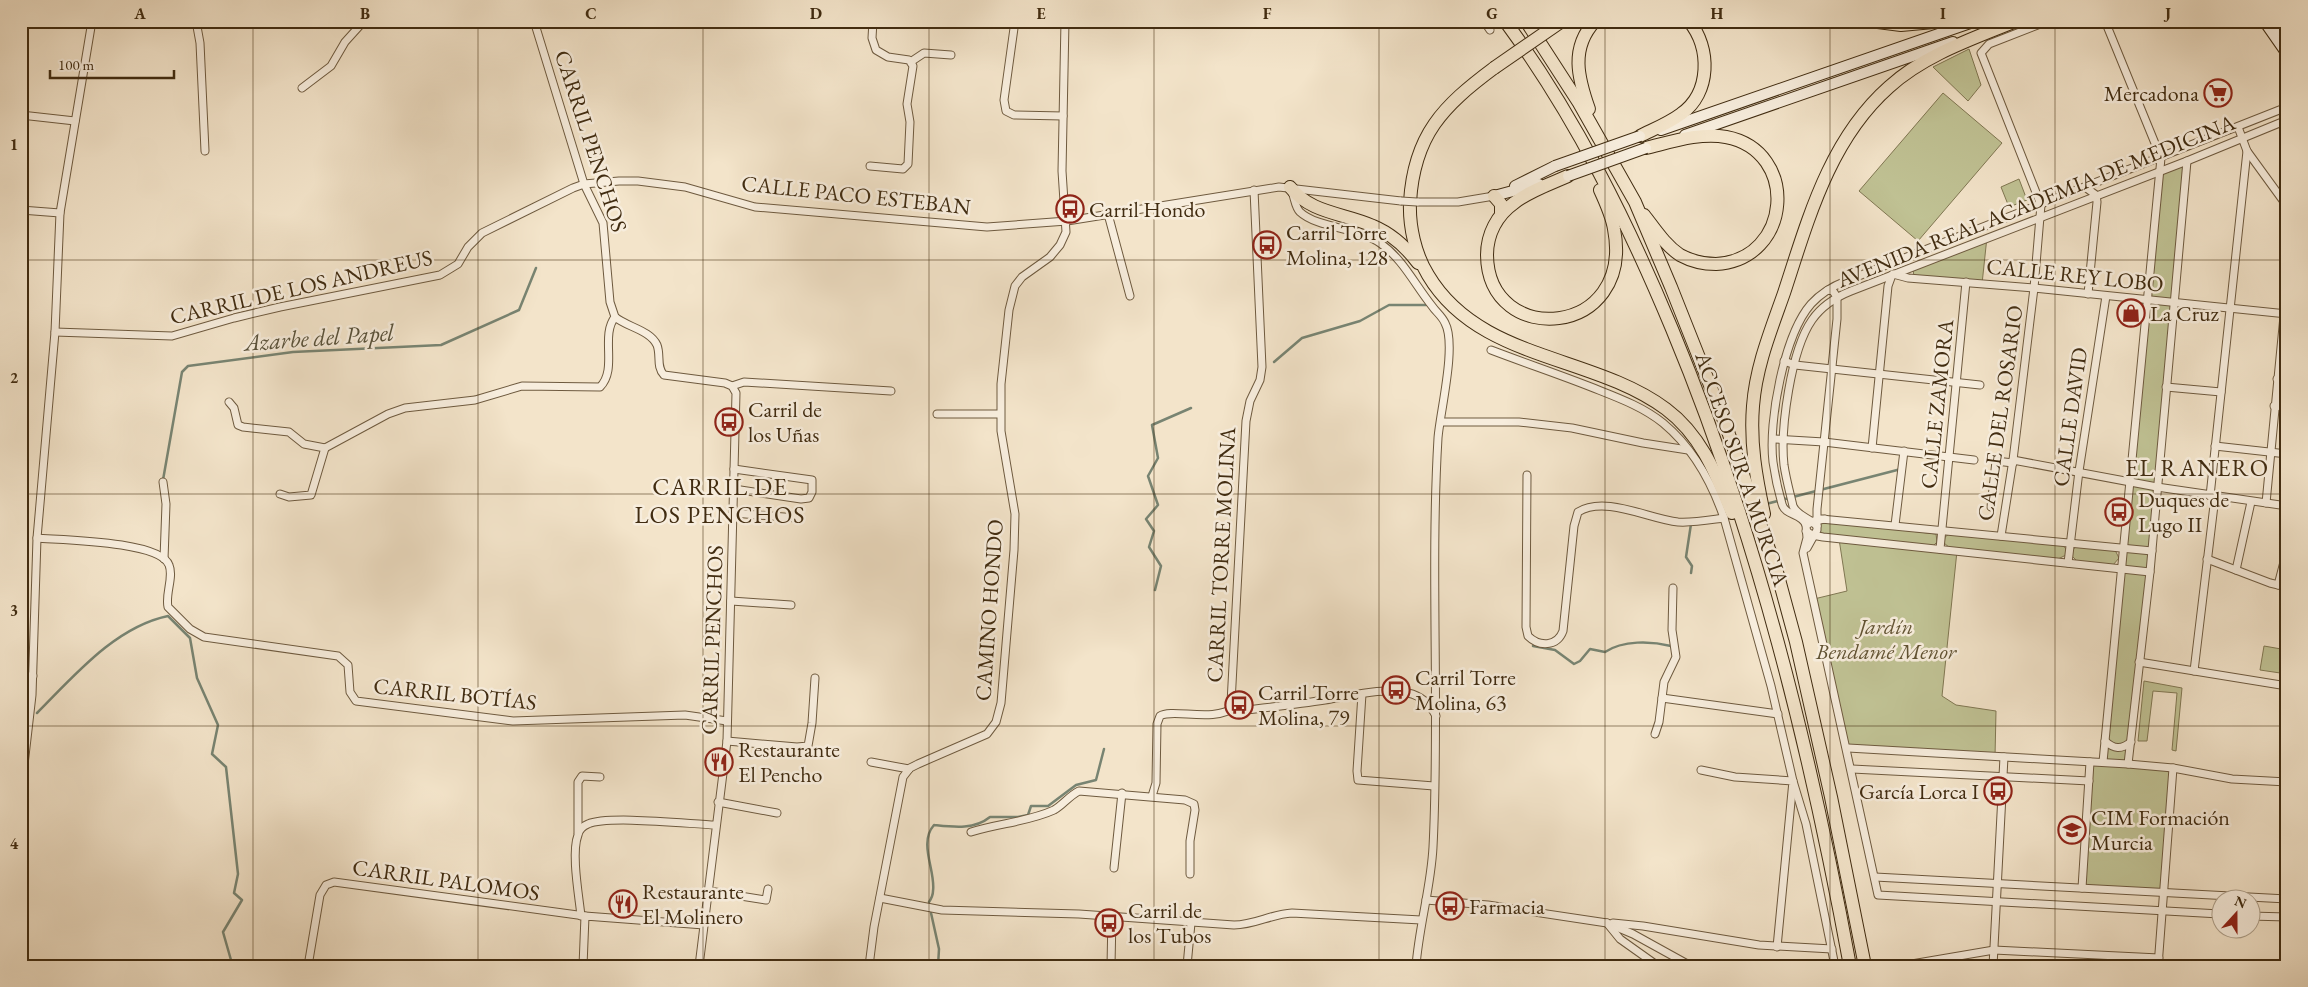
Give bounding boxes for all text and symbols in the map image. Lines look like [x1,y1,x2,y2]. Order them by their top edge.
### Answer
text: A [133,3,146,24]
text: B [360,3,370,24]
text: C [585,3,597,24]
text: D [810,3,822,24]
text: E [1036,3,1046,24]
text: F [1263,3,1272,24]
text: G [1486,3,1498,24]
text: H [1711,3,1724,24]
text: I [1940,3,1946,24]
text: J [2163,3,2171,24]
street label: CARRIL PENCHOS [548,46,634,236]
scale bar [50,48,174,80]
text: 100 m [58,55,95,74]
supermarket icon: Mercadona [2203,78,2233,108]
place label: Mercadona [2104,79,2199,108]
street label: AVENIDA REAL ACADEMIA DE MEDICINA [1832,107,2240,295]
text: 1 [10,134,18,155]
street label: CALLE PACO ESTEBAN [740,169,973,222]
bus stop icon: Carril Hondo [1055,194,1085,224]
place label: Carril Hondo [1089,195,1206,224]
place label: Carril Torre Molina, 128 [1286,218,1388,272]
bus stop icon: Carril Torre Molina, 128 [1252,230,1282,260]
street label: CARRIL DE LOS ANDREUS [167,243,435,331]
street label: CALLE REY LOBO [1985,251,2165,299]
shop icon: La Cruz [2116,298,2146,328]
place label: La Cruz [2150,299,2220,328]
street label: CALLE DEL ROSARIO [1971,303,2029,523]
water label: Azarbe del Papel [241,316,396,358]
street label: CALLE ZAMORA [1914,317,1960,490]
street label: CALLE DAVID [2046,346,2094,488]
street label: ACCESO SUR A MURCIA [1688,347,1796,591]
text: 2 [10,367,19,388]
place label: Carril de los Uñas [748,395,822,449]
bus stop icon: Carril de los Uñas [714,407,744,437]
street label: CARRIL TORRE MOLINA [1200,426,1242,683]
district label: EL RANERO [2125,452,2269,483]
district label: CARRIL DE LOS PENCHOS [634,471,806,530]
place label: Duques de Lugo II [2138,485,2229,539]
bus stop icon: Duques de Lugo II [2104,497,2134,527]
street label: CAMINO HONDO [968,518,1010,702]
street label: CARRIL PENCHOS [694,545,730,735]
text: 3 [10,600,18,621]
park label: Jardín Bendamé Menor [1815,612,1958,666]
place label: Carril Torre Molina, 63 [1415,663,1516,717]
street label: CARRIL BOTÍAS [372,671,538,717]
bus stop icon: Carril Torre Molina, 63 [1381,675,1411,705]
place label: Carril Torre Molina, 79 [1258,678,1359,732]
bus stop icon: Carril Torre Molina, 79 [1224,690,1254,720]
place label: Restaurante El Pencho [738,735,840,789]
restaurant icon: Restaurante El Pencho [704,747,734,777]
bus stop icon: García Lorca I [1983,776,2013,806]
place label: García Lorca I [1859,777,1980,806]
place label: CIM Formación Murcia [2091,803,2230,857]
school or university icon: CIM Formación Murcia [2057,815,2087,845]
text: 4 [10,833,19,854]
street label: CARRIL PALOMOS [350,853,542,907]
place label: Restaurante El Molinero [642,877,744,931]
restaurant icon: Restaurante El Molinero [608,889,638,919]
north arrow [2210,890,2260,940]
bus stop icon: Farmacia [1435,891,1465,921]
text: N [2232,891,2250,913]
place label: Farmacia [1469,892,1545,921]
place label: Carril de los Tubos [1128,896,1211,950]
bus stop icon: Carril de los Tubos [1094,908,1124,938]

